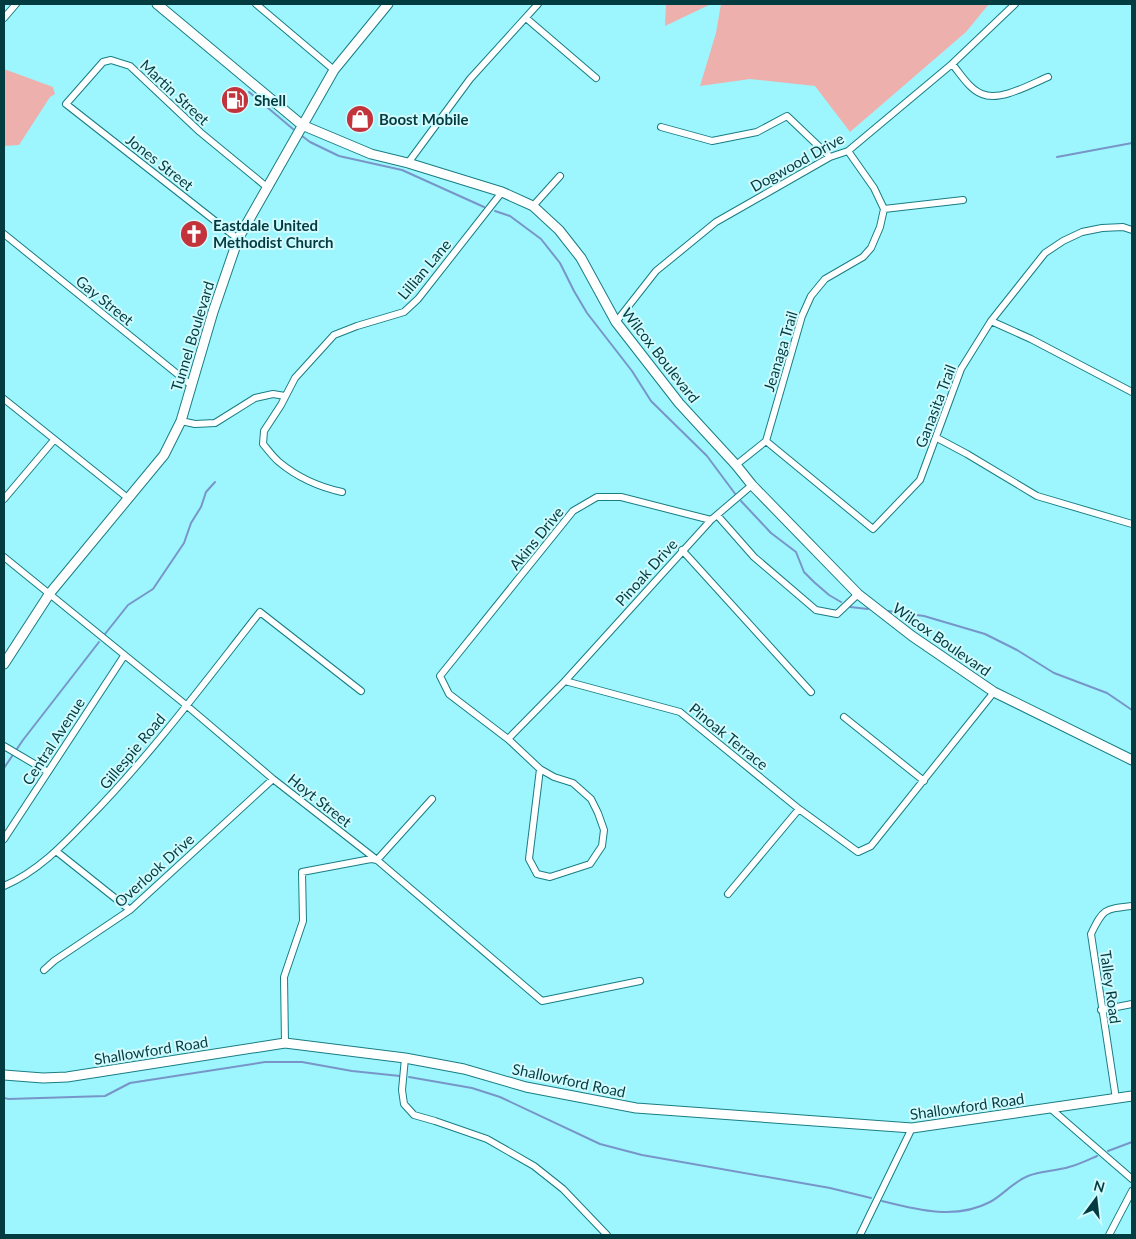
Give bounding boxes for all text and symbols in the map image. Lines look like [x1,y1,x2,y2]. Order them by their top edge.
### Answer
street label: Martin Street [137,56,214,129]
fuel station icon: Shell [220,85,250,115]
place label: Shell [254,91,286,109]
shop icon: Boost Mobile [345,104,375,134]
place label: Boost Mobile [379,110,468,128]
street label: Dogwood Drive [747,129,847,195]
street label: Jones Street [123,130,198,194]
place label: Eastdale United Methodist Church [213,216,334,251]
church icon: Eastdale United Methodist Church [179,219,209,249]
street label: Lillian Lane [394,235,454,303]
street label: Gay Street [73,271,138,329]
street label: Tunnel Boulevard [167,279,217,393]
street label: Wilcox Boulevard [618,304,704,406]
street label: Jeanaga Trail [759,309,801,393]
street label: Ganasita Trail [911,362,959,450]
street label: Akins Drive [505,503,567,573]
street label: Pinoak Drive [611,535,681,609]
street label: Wilcox Boulevard [890,599,994,679]
street label: Central Avenue [18,694,88,788]
street label: Pinoak Terrace [686,699,772,773]
street label: Gillespie Road [95,710,169,792]
street label: Hoyt Street [285,770,356,831]
street label: Overlook Drive [111,830,197,910]
street label: Talley Road [1097,949,1125,1025]
street label: Shallowford Road [93,1032,209,1068]
street label: Shallowford Road [511,1059,627,1101]
street label: Shallowford Road [909,1089,1025,1123]
north arrow [1071,1174,1121,1224]
text: N [1092,1176,1107,1196]

